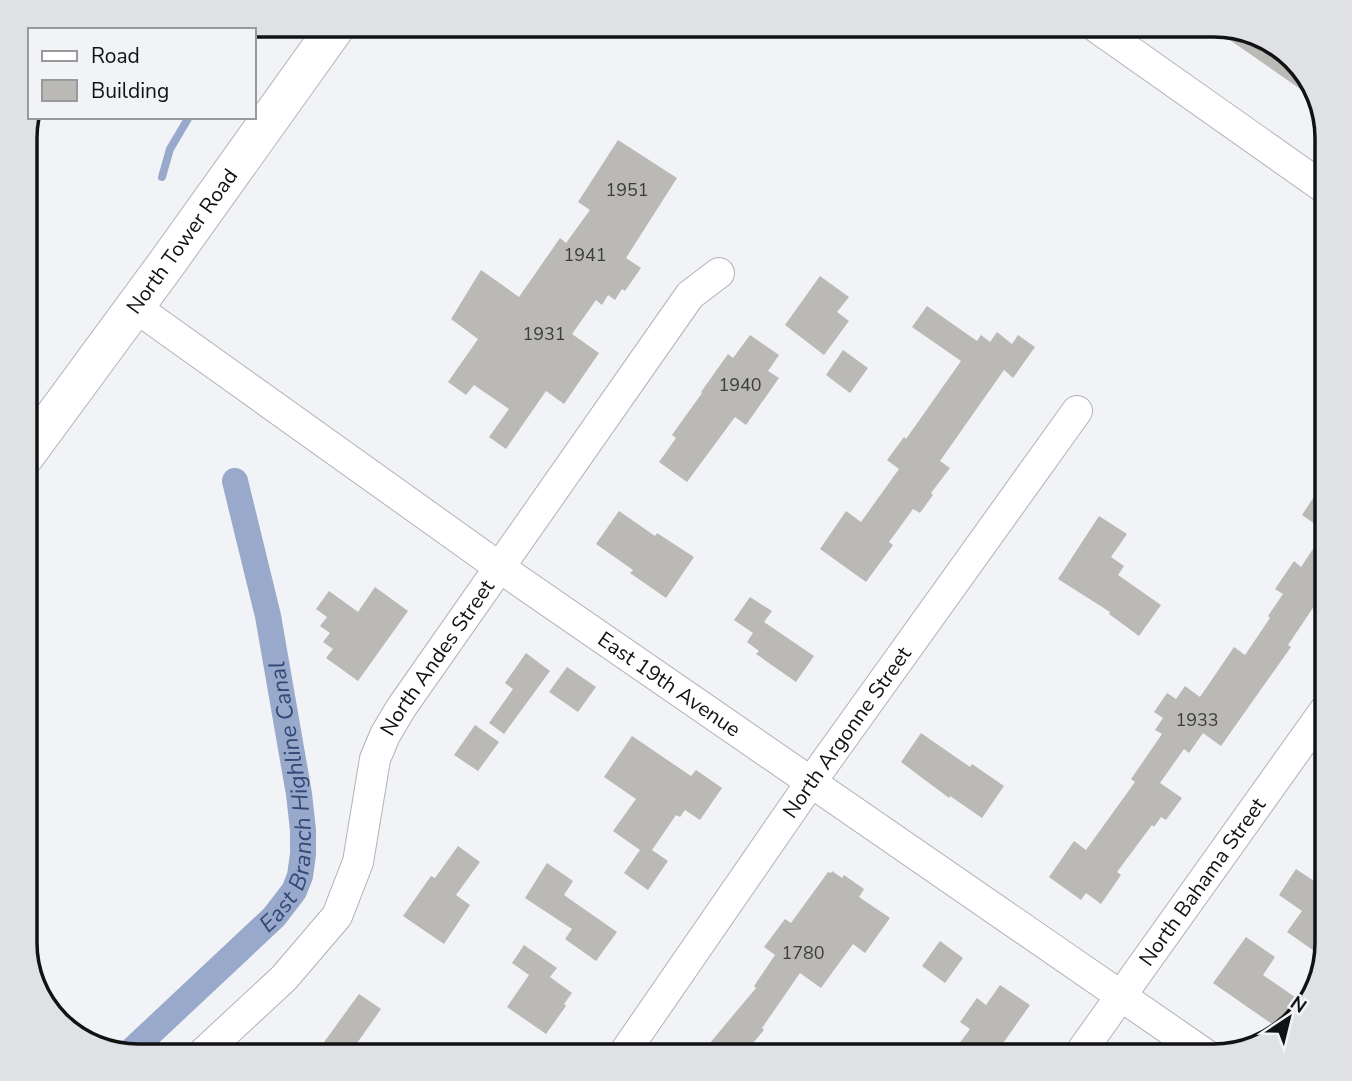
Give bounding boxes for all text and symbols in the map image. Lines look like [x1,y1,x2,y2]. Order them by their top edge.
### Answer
legend [28,28,256,119]
text: Road [91,42,140,70]
text: Building [91,77,169,105]
street label: North Tower Road [120,163,244,320]
house number: 1951 [605,178,649,202]
house number: 1941 [563,243,607,267]
house number: 1931 [522,322,566,346]
house number: 1940 [718,373,762,397]
street label: North Andes Street [374,573,501,741]
street label: East 19th Avenue [592,625,746,743]
street label: North Argonne Street [776,641,918,824]
water label: East Branch Highline Canal [252,659,319,939]
house number: 1933 [1175,708,1219,732]
street label: North Bahama Street [1133,792,1272,971]
house number: 1780 [781,941,825,965]
north arrow [1254,983,1324,1053]
text: N [1285,990,1311,1020]

